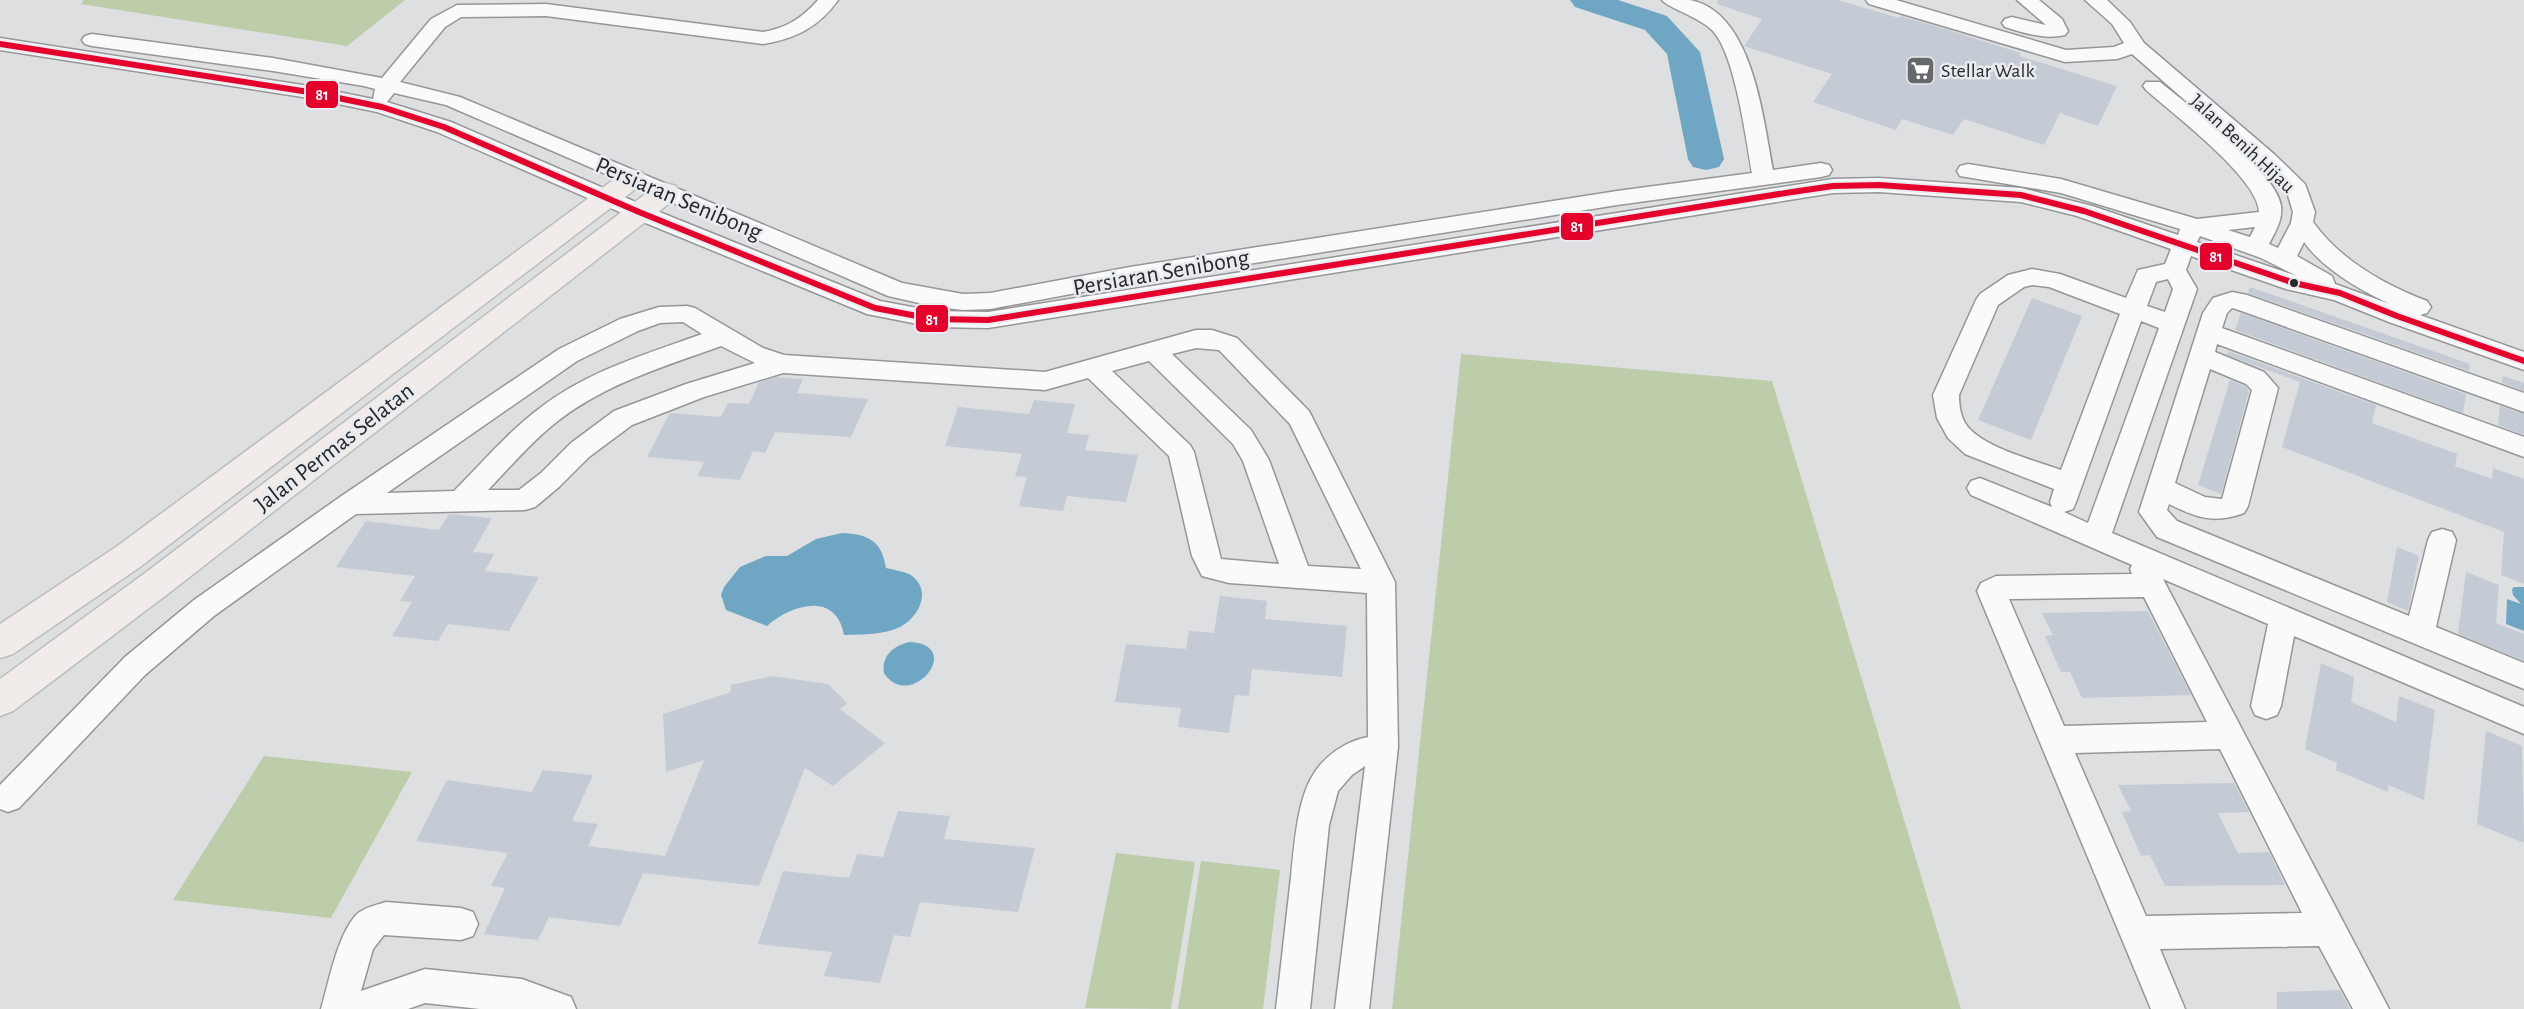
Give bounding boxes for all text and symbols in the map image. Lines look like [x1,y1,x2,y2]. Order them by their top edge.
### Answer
supermarket icon: Stellar Walk [1904,54,1936,86]
place label: Stellar Walk [1941,61,2035,81]
line badge: 81 [305,80,339,109]
text: 81 [315,87,329,103]
street label: Jalan Benih Hijau [2186,91,2298,197]
street label: Persiaran Senibong [592,153,766,245]
line badge: 81 [1560,212,1594,241]
text: 81 [1570,219,1584,235]
line badge: 81 [2199,242,2233,271]
street label: Persiaran Senibong [1071,246,1251,300]
text: 81 [2209,249,2223,265]
unlabelled marker [2288,277,2300,289]
line badge: 81 [915,304,949,333]
text: 81 [925,312,939,328]
street label: Jalan Permas Selatan [251,378,419,517]

